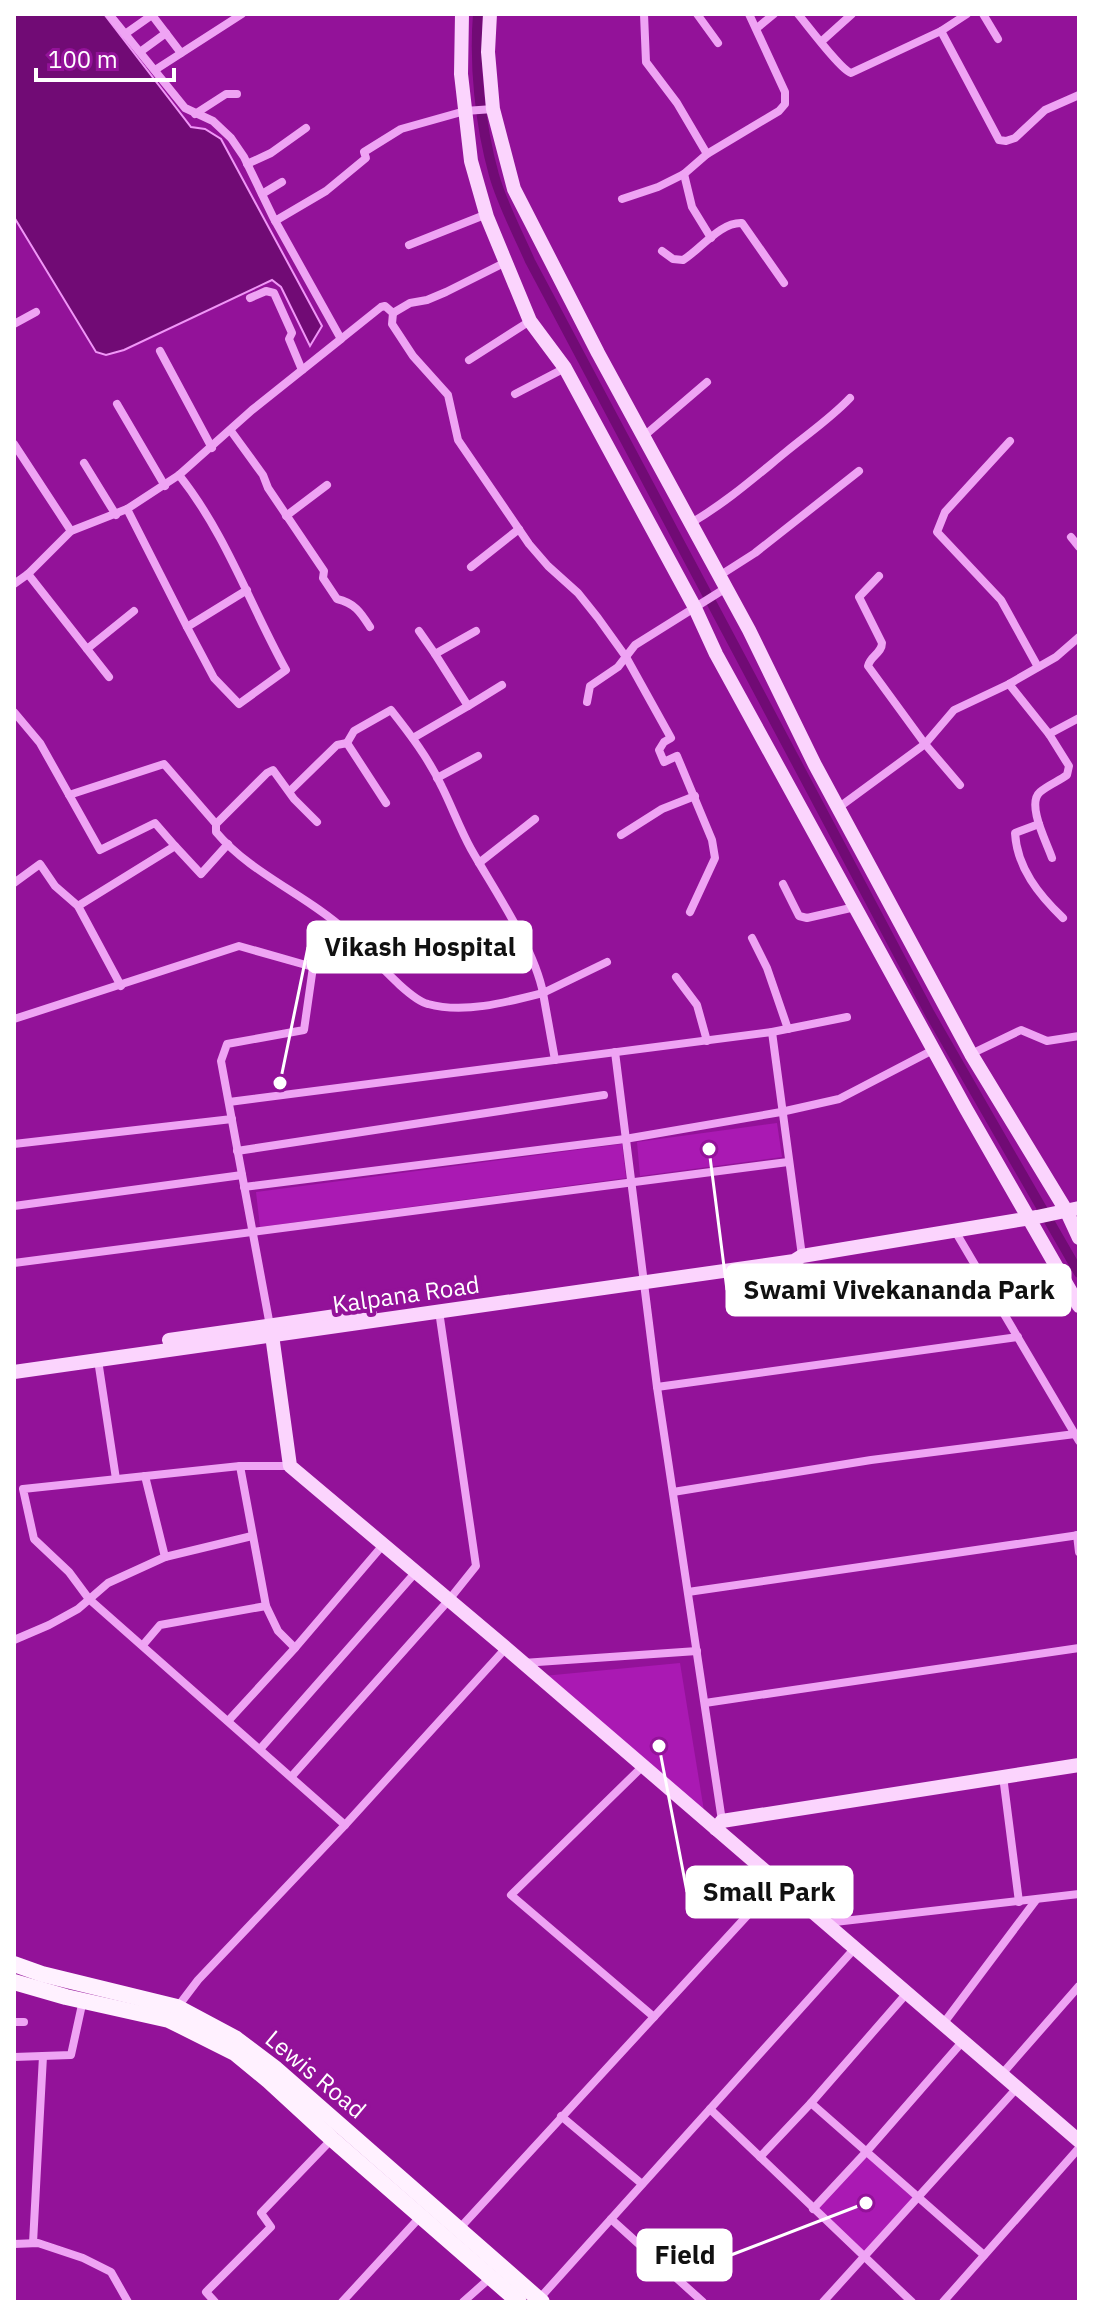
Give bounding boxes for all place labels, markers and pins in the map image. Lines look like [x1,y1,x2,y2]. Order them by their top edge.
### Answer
callout: Vikash Hospital [308,922,531,972]
callout: Swami Vivekananda Park [727,1265,1070,1315]
callout: Small Park [687,1867,852,1917]
callout: Field [638,2230,731,2280]

